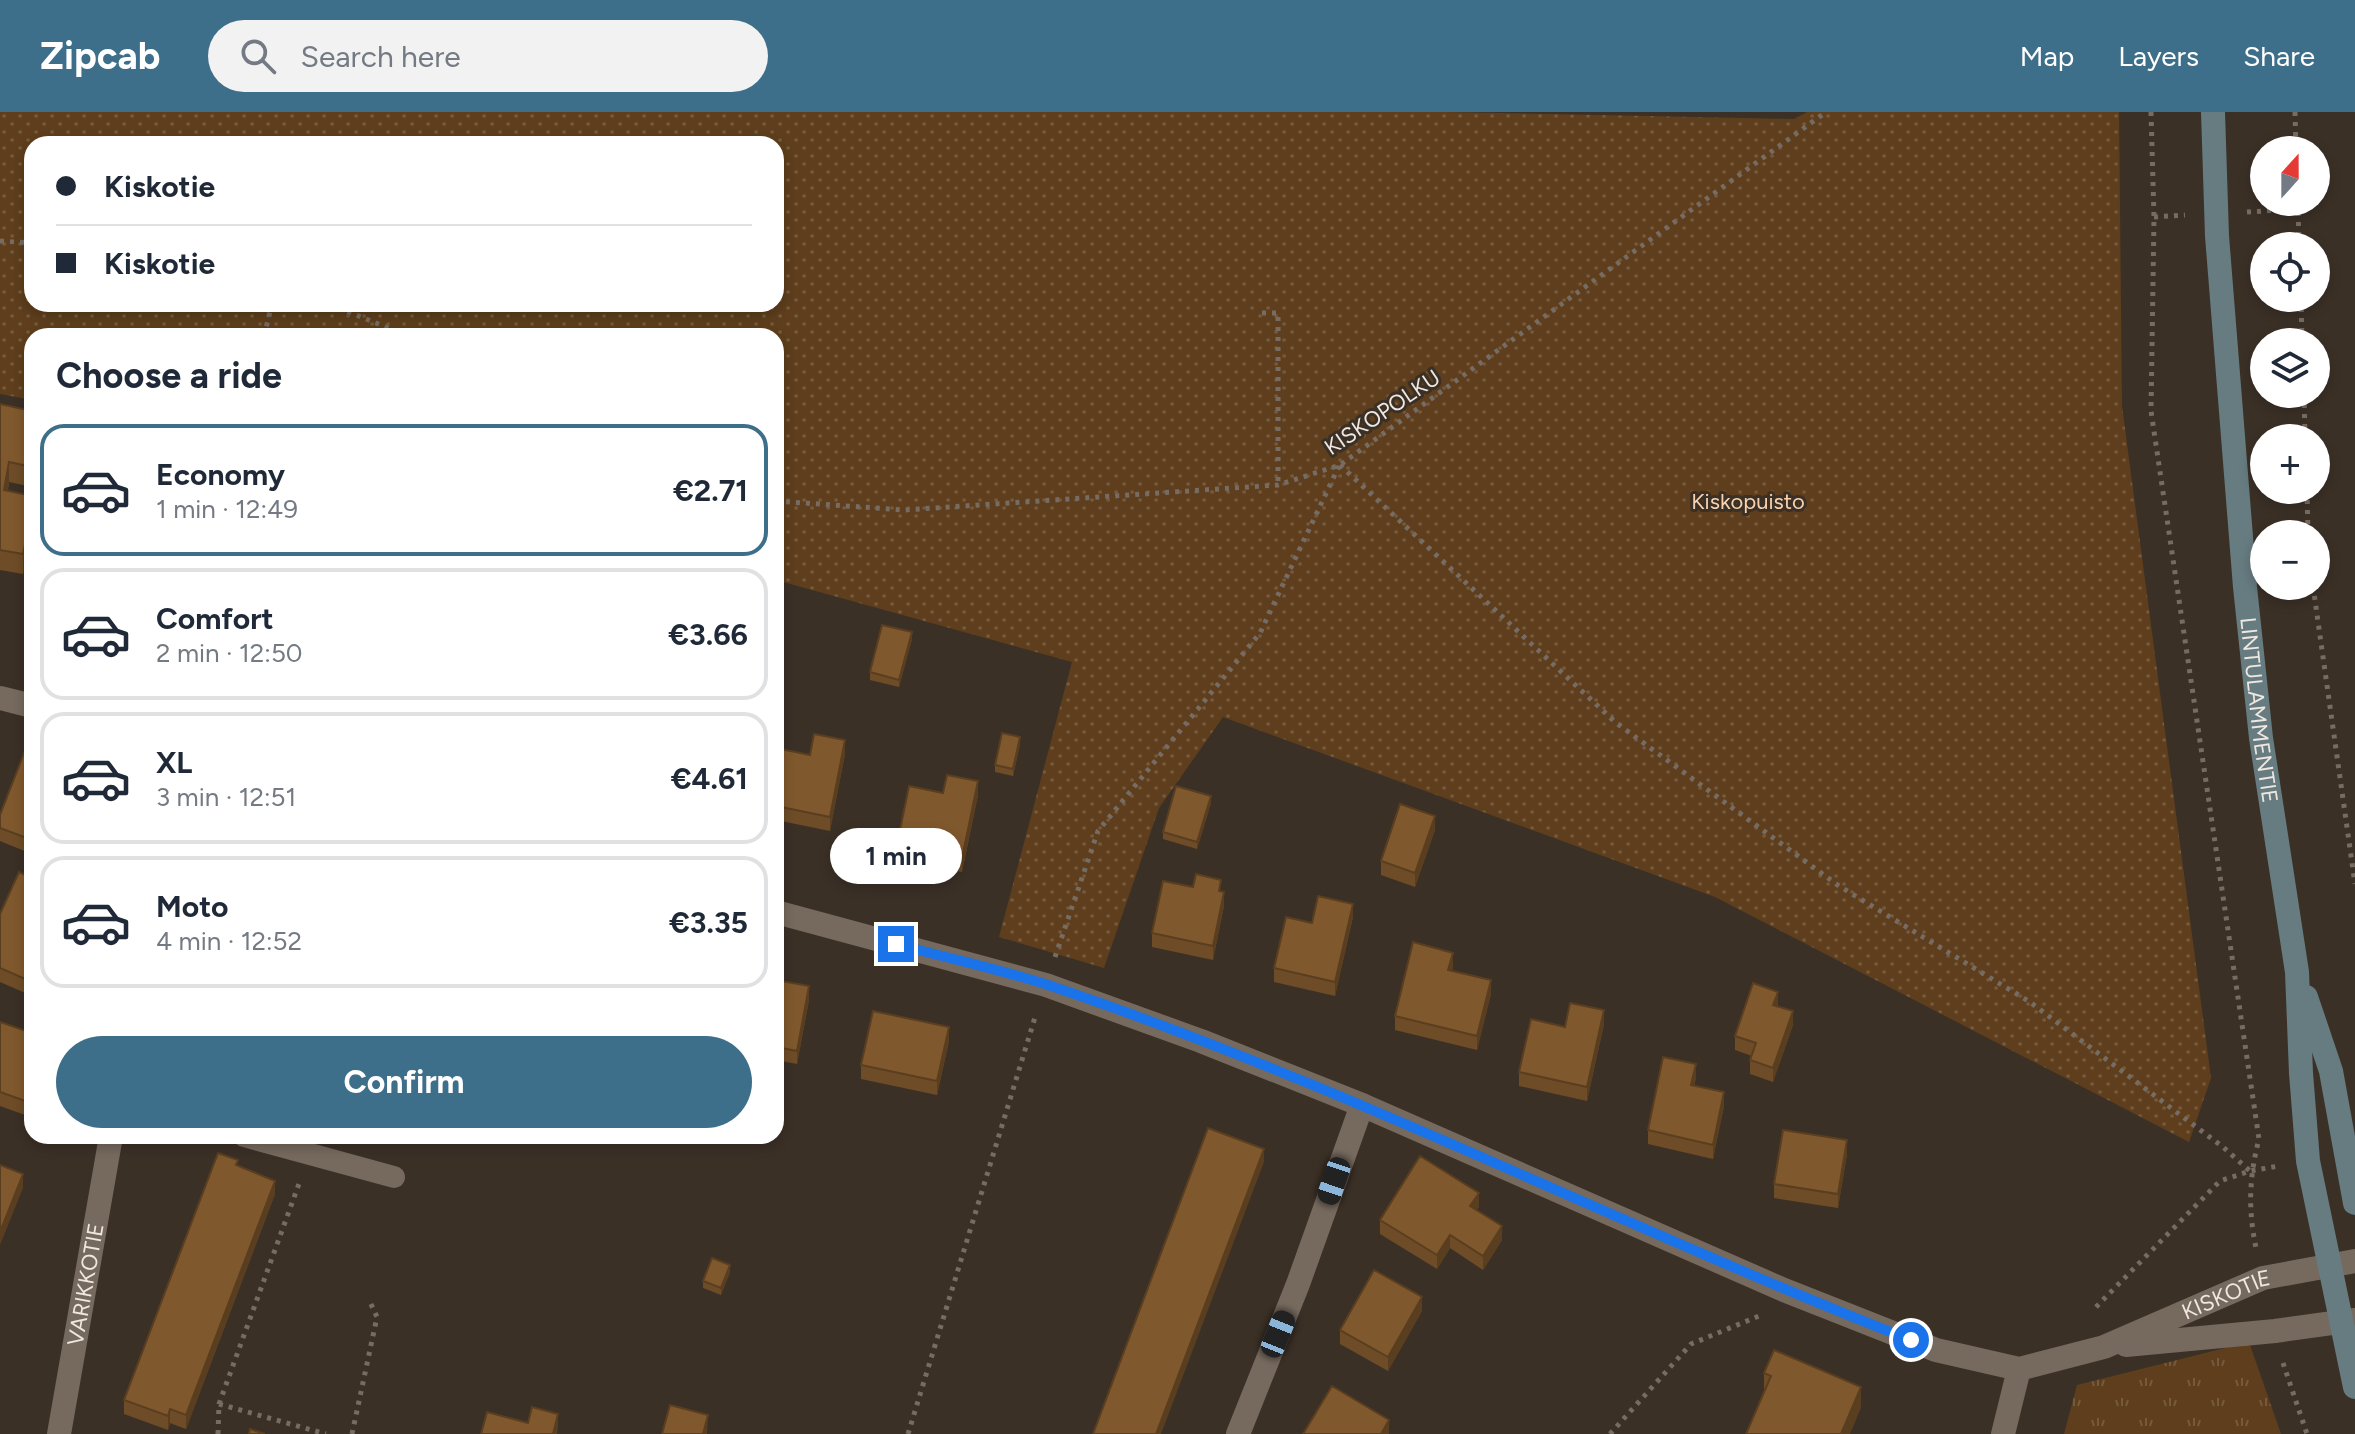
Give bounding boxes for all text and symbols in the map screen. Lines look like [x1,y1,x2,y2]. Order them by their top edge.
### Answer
search box [208,20,768,92]
text: Zipcab [40,33,160,79]
icon: search [236,34,280,78]
text: Search here [300,38,461,75]
text: Map [2020,39,2074,73]
text: Layers [2118,39,2199,73]
text: Share [2243,39,2315,73]
north arrow [2250,136,2330,216]
map controls [2250,136,2330,600]
text: Kiskotie [104,168,215,205]
button: locate [2250,232,2330,312]
text: Kiskotie [104,245,215,282]
button: layers [2250,328,2330,408]
text: Choose a ride [56,354,282,397]
street label: KISKOPOLKU [1319,364,1445,461]
button: + [2250,424,2330,504]
icon: car [60,454,132,526]
text: Economy [156,456,285,493]
text: €2.71 [673,472,748,509]
park label: Kiskopuisto [1691,488,1805,515]
text: 1 min · 12:49 [156,493,298,525]
button: − [2250,520,2330,600]
icon: car [60,598,132,670]
text: Comfort [156,600,274,637]
text: €3.66 [668,616,748,653]
street label: LINTULAMMENTIE [2234,616,2284,805]
text: 2 min · 12:50 [156,637,303,669]
icon: car [60,742,132,814]
text: XL [156,744,192,781]
text: €4.61 [671,760,748,797]
text: 3 min · 12:51 [156,781,296,813]
callout: 1 min [830,828,962,884]
text: 1 min [865,840,927,872]
icon: car [60,886,132,958]
text: Moto [156,888,228,925]
text: €3.35 [669,904,748,941]
text: 4 min · 12:52 [156,925,302,957]
route end [878,926,914,962]
button: Confirm [56,1036,752,1128]
car [1315,1154,1353,1208]
street label: VARIKKOTIE [62,1221,110,1348]
street label: KISKOTIE [2178,1264,2272,1326]
car [1258,1307,1298,1361]
route start [1893,1322,1929,1358]

